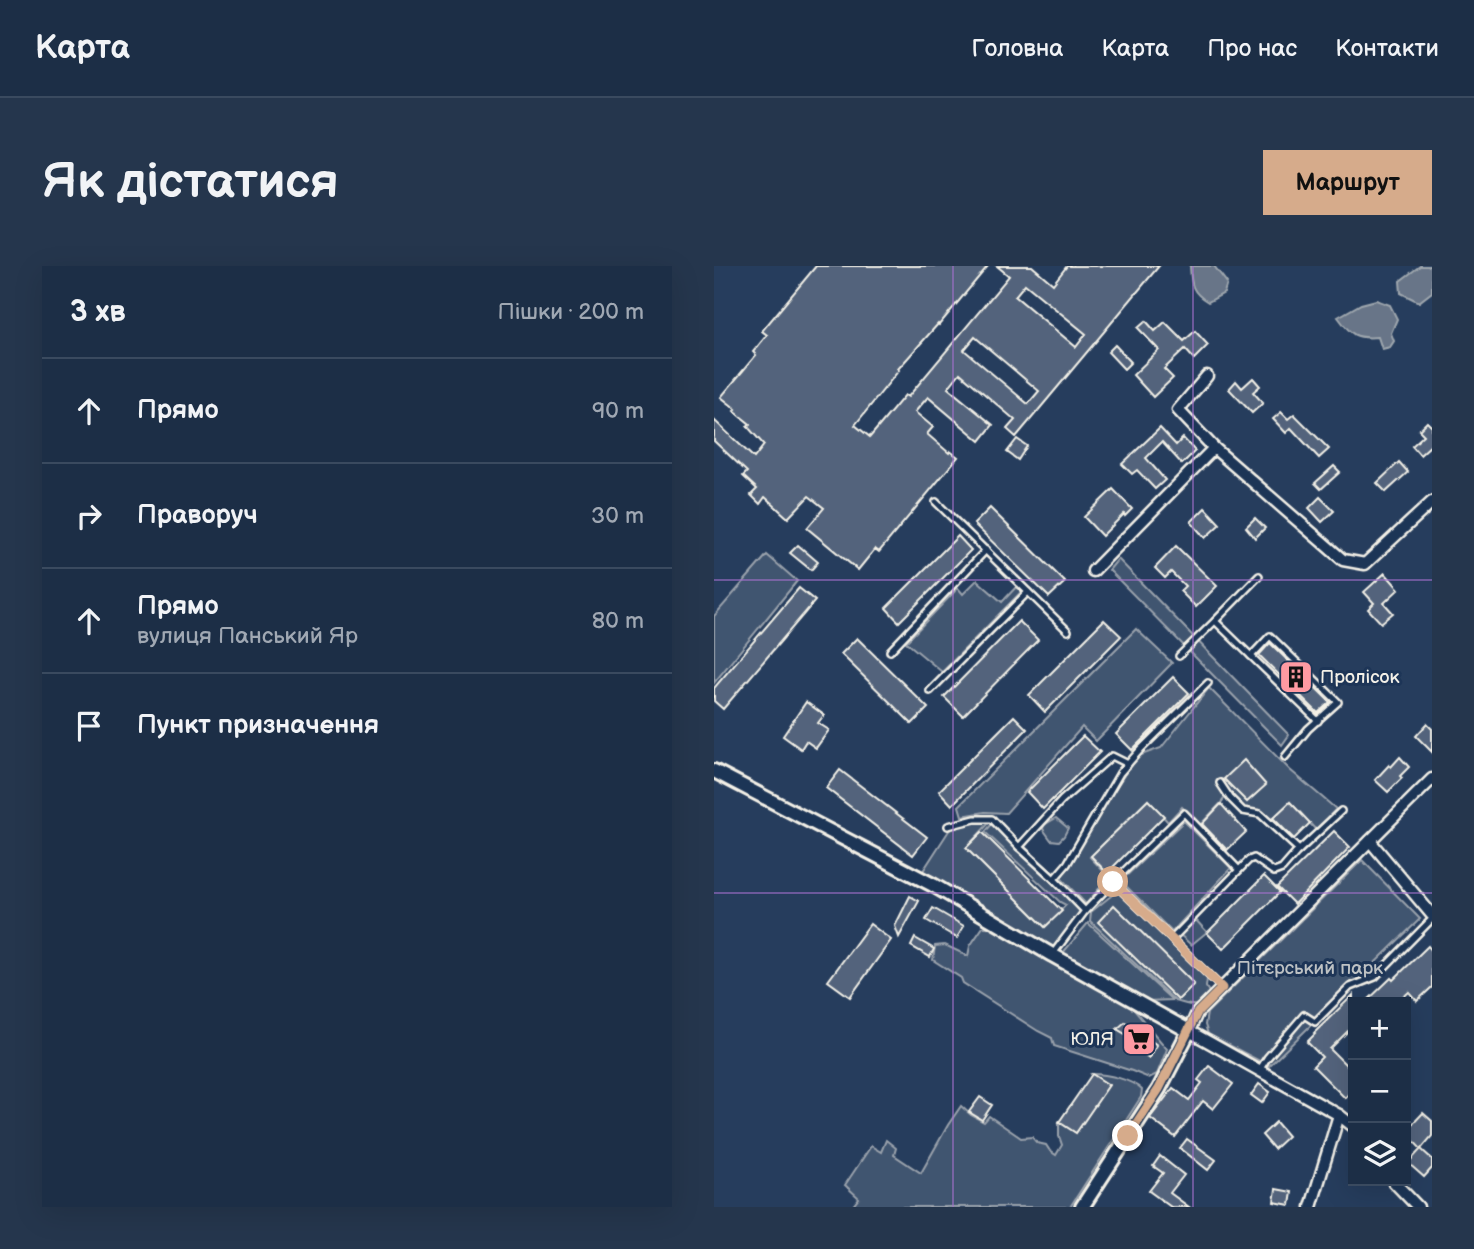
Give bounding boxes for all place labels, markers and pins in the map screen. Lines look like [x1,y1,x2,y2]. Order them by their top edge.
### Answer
building icon: Пролісок [1277,658,1315,696]
place label: Пролісок [1320,666,1400,689]
supermarket icon: ЮЛЯ [1120,1020,1158,1058]
place label: ЮЛЯ [1070,1028,1114,1051]

